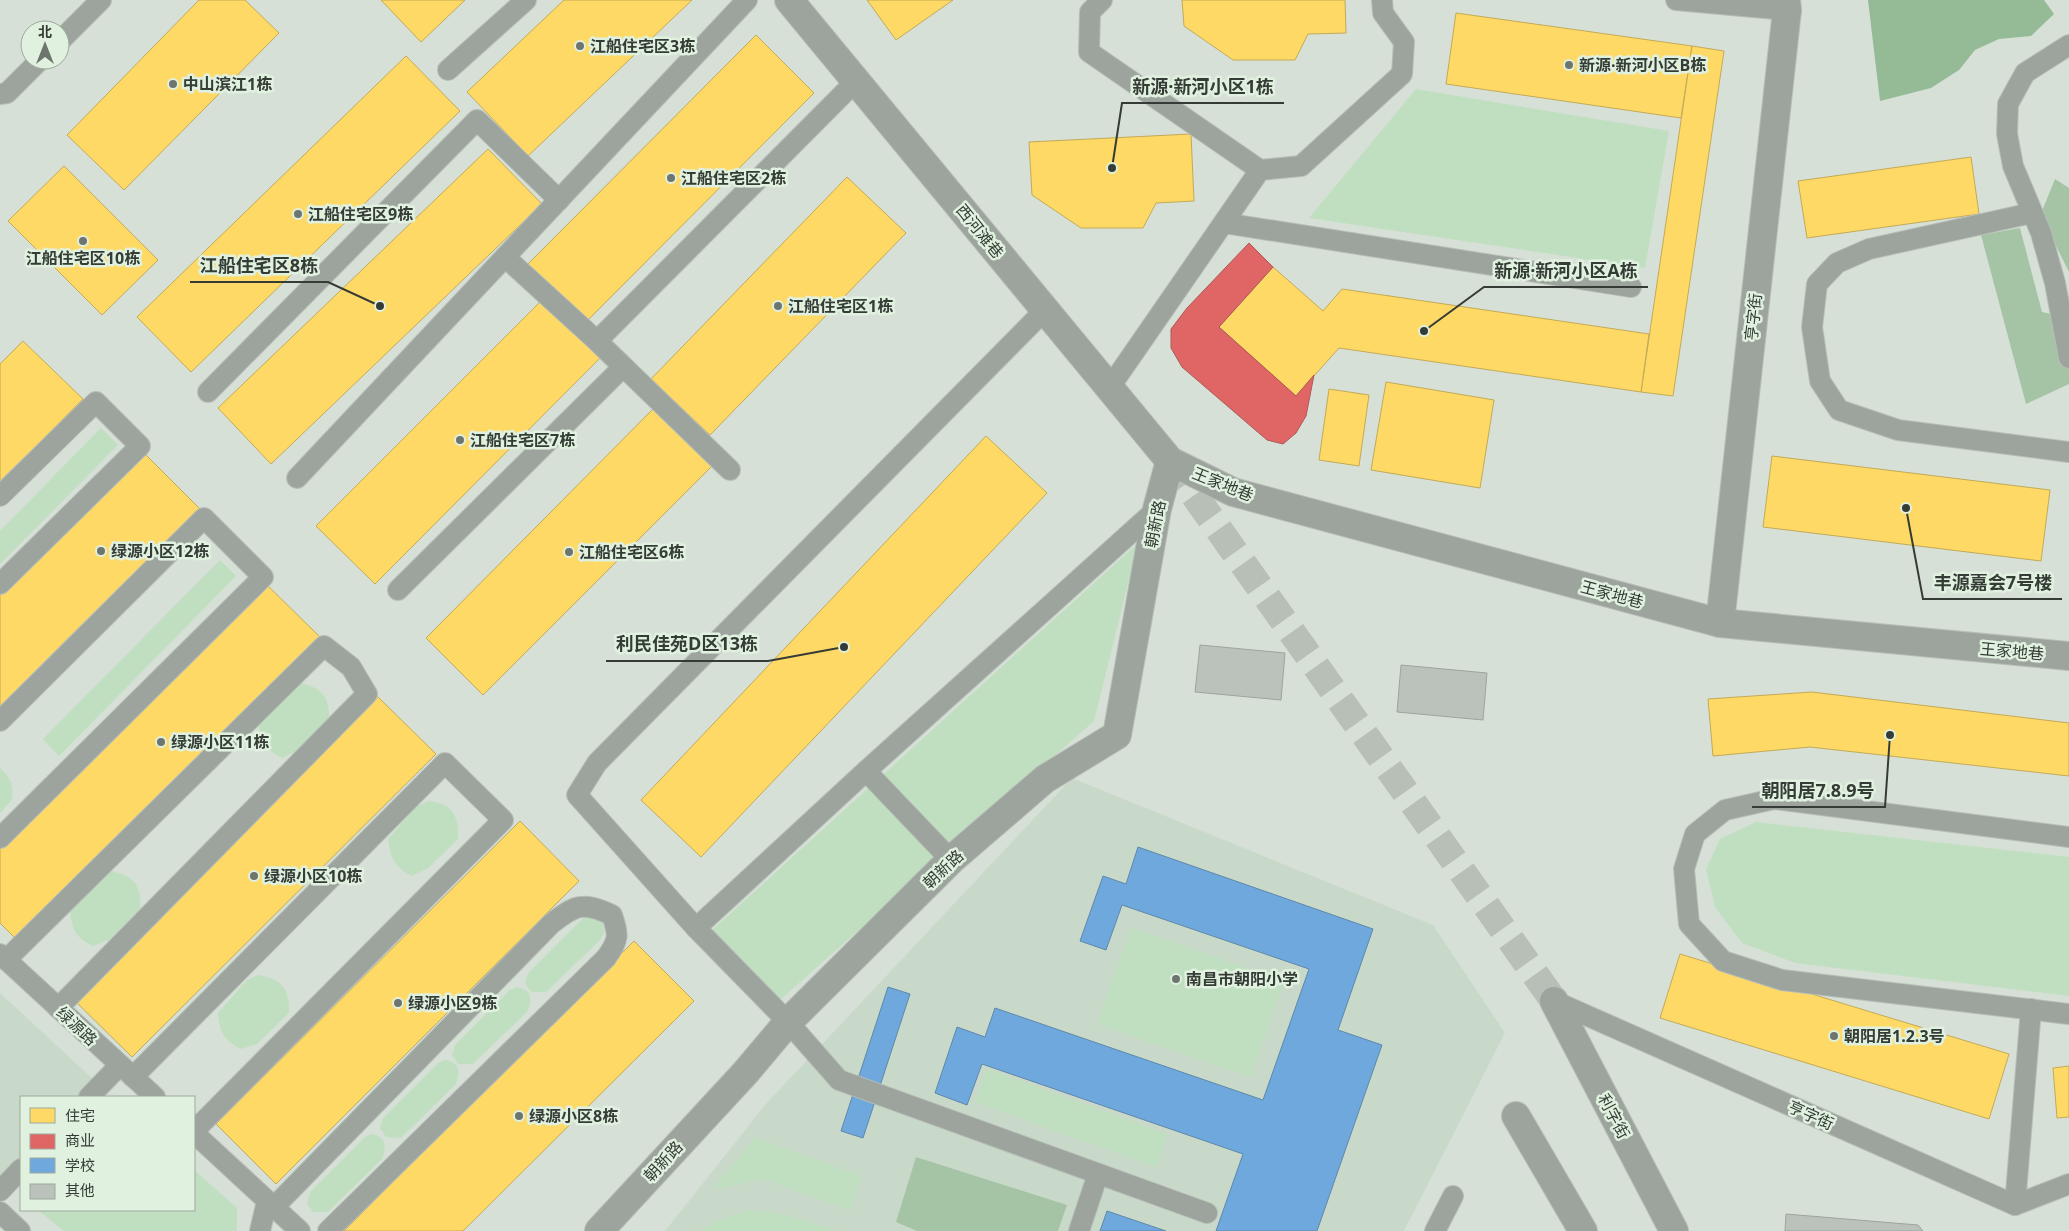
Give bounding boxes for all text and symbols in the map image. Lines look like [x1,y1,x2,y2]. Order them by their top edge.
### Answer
north arrow [20,20,70,70]
text: 北 [38,22,52,41]
place label: 江船住宅区3栋 [590,35,695,57]
marker: 江船住宅区3栋 [574,40,586,52]
place label: 新源·新河小区B栋 [1579,54,1706,76]
marker: 新源·新河小区B栋 [1563,59,1575,71]
callout: 新源·新河小区1栋 [1122,70,1284,103]
place label: 中山滨江1栋 [183,73,272,95]
text: 新源·新河小区1栋 [1132,74,1274,98]
marker: 中山滨江1栋 [167,78,179,90]
place label: 江船住宅区2栋 [681,167,786,189]
marker: 江船住宅区2栋 [665,172,677,184]
street label: 西河滩巷 [951,199,1009,263]
place label: 江船住宅区9栋 [308,203,413,225]
marker: 江船住宅区9栋 [292,208,304,220]
marker: 江船住宅区10栋 [77,235,89,247]
place label: 江船住宅区10栋 [26,247,140,269]
callout: 江船住宅区8栋 [190,249,328,282]
text: 江船住宅区8栋 [200,253,318,277]
callout: 新源·新河小区A栋 [1484,254,1648,287]
text: 新源·新河小区A栋 [1494,258,1638,282]
street label: 亨字街 [1740,292,1766,342]
place label: 江船住宅区1栋 [788,295,893,317]
marker: 江船住宅区1栋 [772,300,784,312]
place label: 江船住宅区7栋 [470,429,575,451]
marker: 江船住宅区7栋 [454,434,466,446]
street label: 王家地巷 [1189,462,1257,506]
street label: 朝新路 [1140,498,1170,550]
place label: 绿源小区12栋 [111,540,209,562]
place label: 江船住宅区6栋 [579,541,684,563]
marker: 绿源小区12栋 [95,545,107,557]
marker: 江船住宅区6栋 [563,546,575,558]
callout: 丰源嘉会7号楼 [1923,566,2062,599]
text: 丰源嘉会7号楼 [1934,570,2052,594]
street label: 王家地巷 [1578,575,1646,613]
callout: 利民佳苑D区13栋 [606,628,768,661]
text: 利民佳苑D区13栋 [616,631,758,655]
street label: 王家地巷 [1979,637,2045,665]
place label: 绿源小区11栋 [171,731,269,753]
marker: 绿源小区11栋 [155,736,167,748]
callout: 朝阳居7.8.9号 [1752,774,1885,807]
text: 朝阳居7.8.9号 [1761,778,1875,802]
street label: 朝新路 [918,845,968,893]
place label: 绿源小区10栋 [264,865,362,887]
marker: 绿源小区10栋 [248,870,260,882]
place label: 南昌市朝阳小学 [1186,968,1298,990]
marker: 南昌市朝阳小学 [1170,973,1182,985]
place label: 绿源小区9栋 [408,992,497,1014]
marker: 绿源小区9栋 [392,997,404,1009]
street label: 绿源路 [52,1002,102,1050]
place label: 朝阳居1.2.3号 [1844,1025,1945,1047]
marker: 朝阳居1.2.3号 [1828,1030,1840,1042]
street label: 利字街 [1593,1090,1635,1142]
street label: 亨字街 [1785,1095,1837,1135]
legend [20,1096,195,1211]
text: 住宅 [65,1105,95,1125]
place label: 绿源小区8栋 [529,1105,618,1127]
marker: 绿源小区8栋 [513,1110,525,1122]
text: 商业 [65,1130,95,1150]
street label: 朝新路 [639,1136,687,1186]
text: 学校 [65,1155,95,1175]
text: 其他 [65,1180,95,1200]

